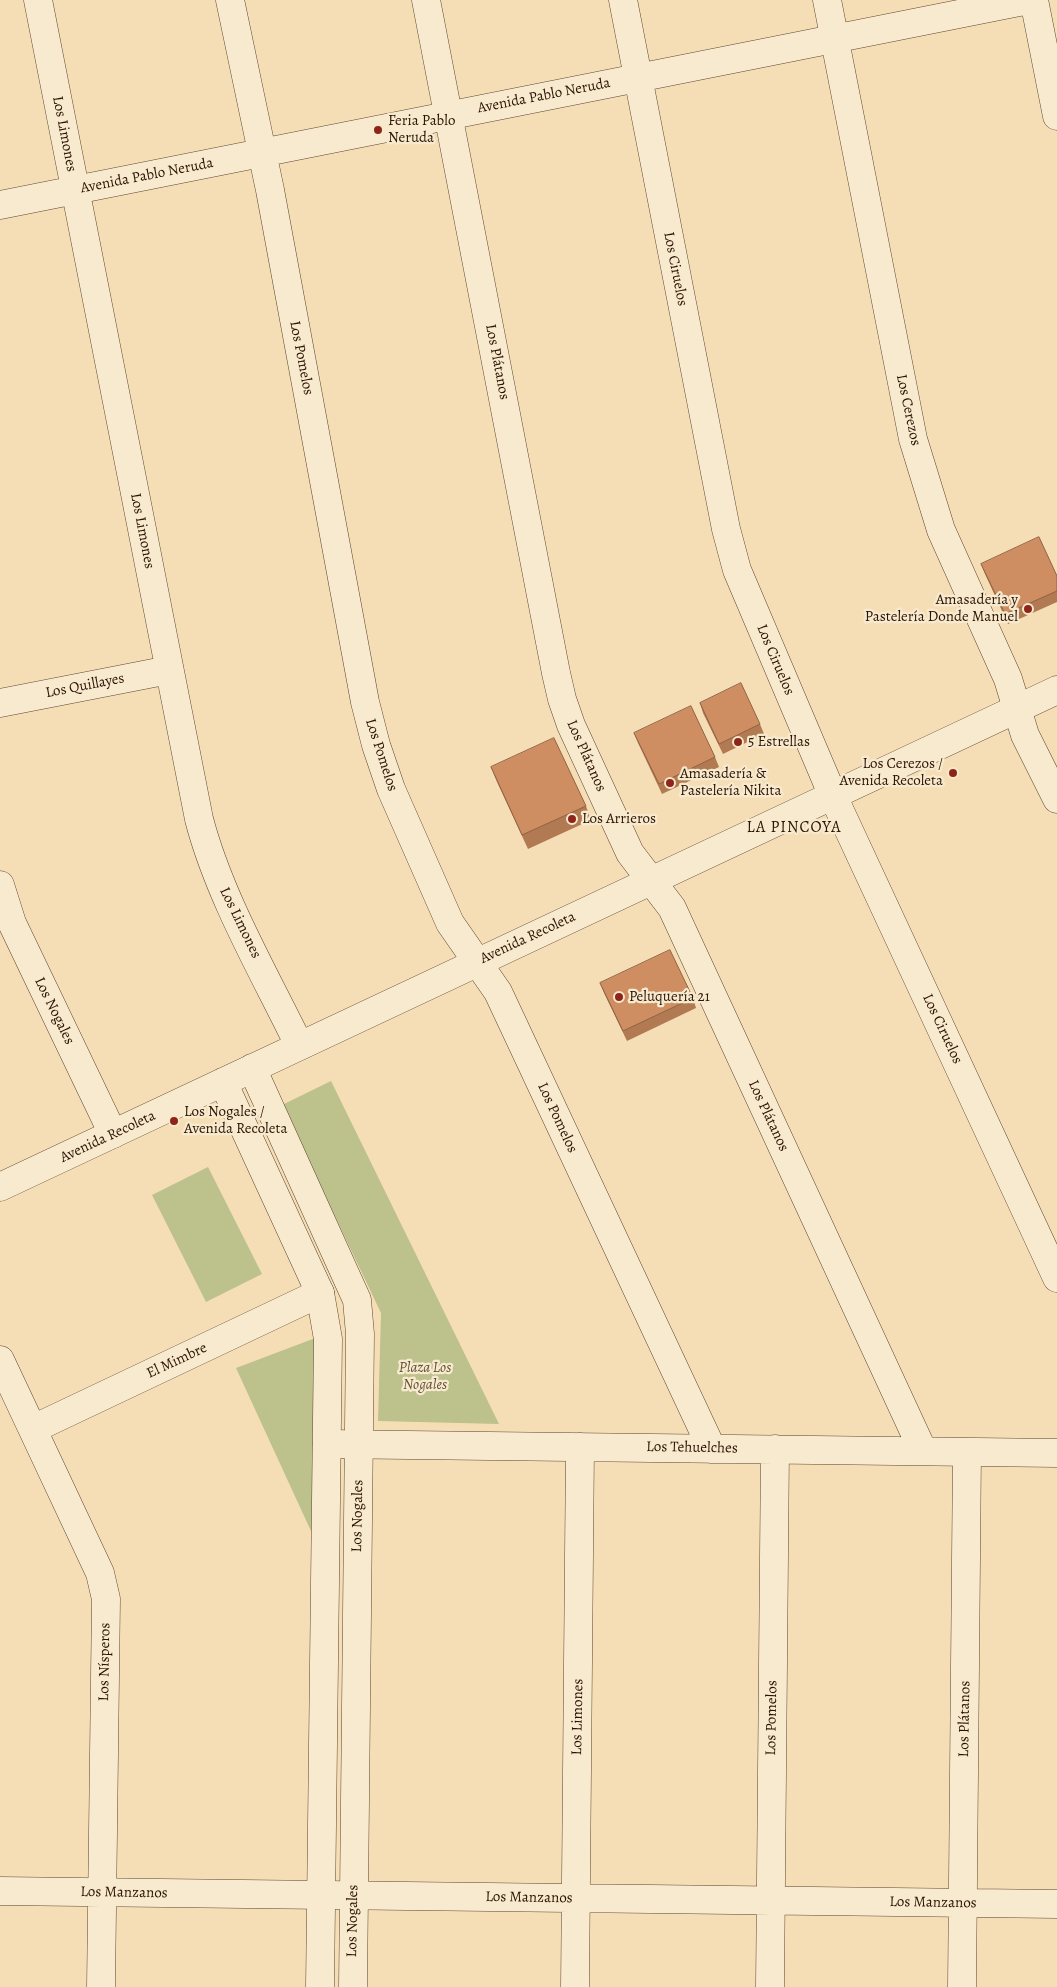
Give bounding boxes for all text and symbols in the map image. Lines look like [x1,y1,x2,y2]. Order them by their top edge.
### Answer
street label: Avenida Pablo Neruda [476,74,612,118]
street label: Los Limones [48,95,80,173]
place label: Feria Pablo Neruda [388,112,455,147]
marker: Feria Pablo Neruda [372,124,384,136]
street label: Avenida Pablo Neruda [79,154,215,198]
street label: Los Ciruelos [659,230,691,308]
street label: Los Pomelos [285,319,317,397]
street label: Los Plátanos [481,323,513,401]
street label: Los Cerezos [892,373,924,447]
street label: Los Limones [126,492,158,570]
place label: Amasadería y Pastelería Donde Manuel [865,591,1018,626]
marker: Amasadería y Pastelería Donde Manuel [1022,603,1034,615]
street label: Los Ciruelos [752,622,798,698]
street label: Los Quillayes [44,670,126,702]
street label: Los Pomelos [361,716,401,794]
street label: Los Plátanos [562,717,610,795]
place label: 5 Estrellas [748,733,810,751]
marker: 5 Estrellas [732,736,744,748]
place label: Los Cerezos / Avenida Recoleta [840,755,943,790]
place label: Amasadería & Pastelería Nikita [680,765,781,800]
marker: Los Cerezos / Avenida Recoleta [947,767,959,779]
marker: Amasadería & Pastelería Nikita [664,777,676,789]
place label: Los Arrieros [582,810,656,828]
marker: Los Arrieros [566,813,578,825]
district label: LA PINCOYA [745,818,843,838]
street label: Los Limones [215,885,265,961]
street label: Avenida Recoleta [477,908,579,968]
street label: Los Nogales [30,974,78,1048]
place label: Peluquería 21 [629,988,710,1006]
marker: Peluquería 21 [613,991,625,1003]
street label: Los Ciruelos [918,991,966,1067]
street label: Los Plátanos [744,1077,792,1155]
street label: Los Pomelos [533,1080,581,1156]
place label: Los Nogales / Avenida Recoleta [184,1103,287,1138]
street label: Avenida Recoleta [57,1107,159,1167]
marker: Los Nogales / Avenida Recoleta [168,1115,180,1127]
street label: El Mimbre [144,1339,210,1383]
park label: Plaza Los Nogales [399,1359,451,1394]
street label: Los Tehuelches [646,1438,738,1458]
street label: Los Nogales [348,1479,368,1553]
street label: Los Nísperos [95,1622,115,1702]
street label: Los Limones [568,1678,588,1756]
street label: Los Pomelos [762,1680,782,1756]
street label: Los Plátanos [955,1681,975,1757]
street label: Los Manzanos [80,1883,168,1903]
street label: Los Nogales [343,1884,363,1958]
street label: Los Manzanos [485,1888,573,1908]
street label: Los Manzanos [889,1893,977,1913]

